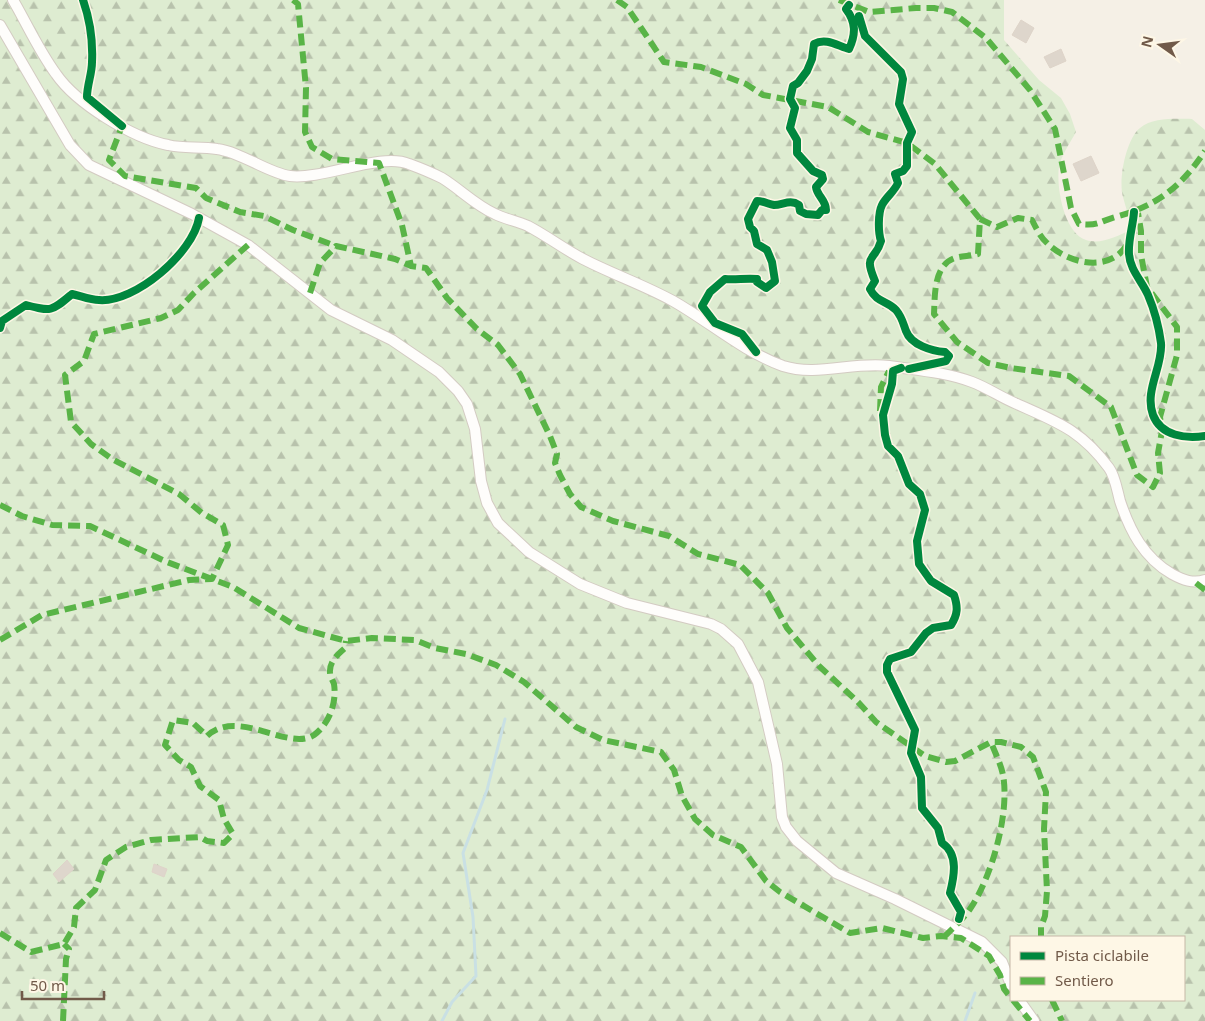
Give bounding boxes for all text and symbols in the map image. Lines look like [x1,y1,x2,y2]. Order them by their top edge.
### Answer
north arrow [1135,20,1185,70]
text: N [1136,34,1157,50]
legend [1010,936,1185,1001]
text: Pista ciclabile [1055,945,1149,965]
scale bar [22,968,105,1000]
text: Sentiero [1055,970,1114,990]
text: 50 m [30,975,65,995]

